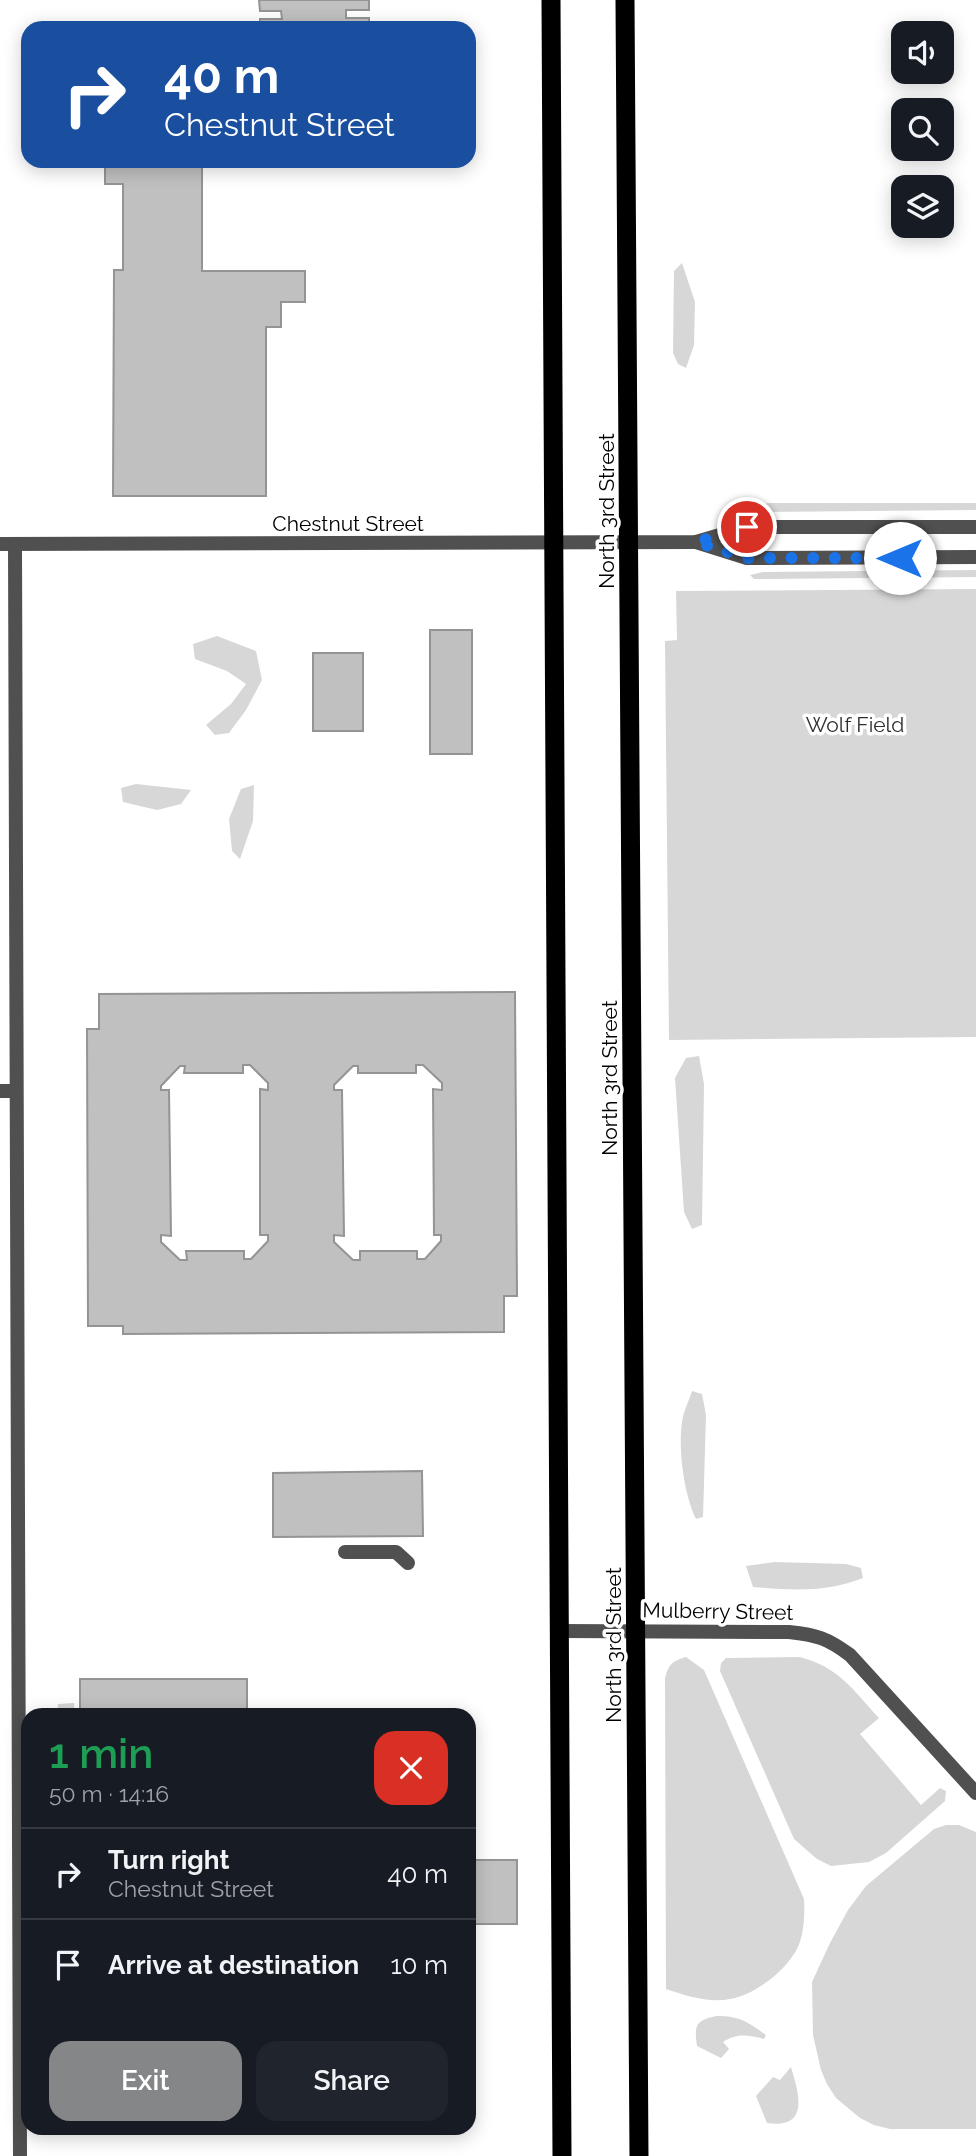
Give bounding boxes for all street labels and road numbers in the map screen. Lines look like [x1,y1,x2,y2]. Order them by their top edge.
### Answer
street label: North 3rd Street [594,433,619,589]
street label: Chestnut Street [272,511,424,536]
street label: North 3rd Street [597,1000,622,1156]
street label: North 3rd Street [601,1567,626,1723]
street label: Mulberry Street [642,1597,794,1625]

